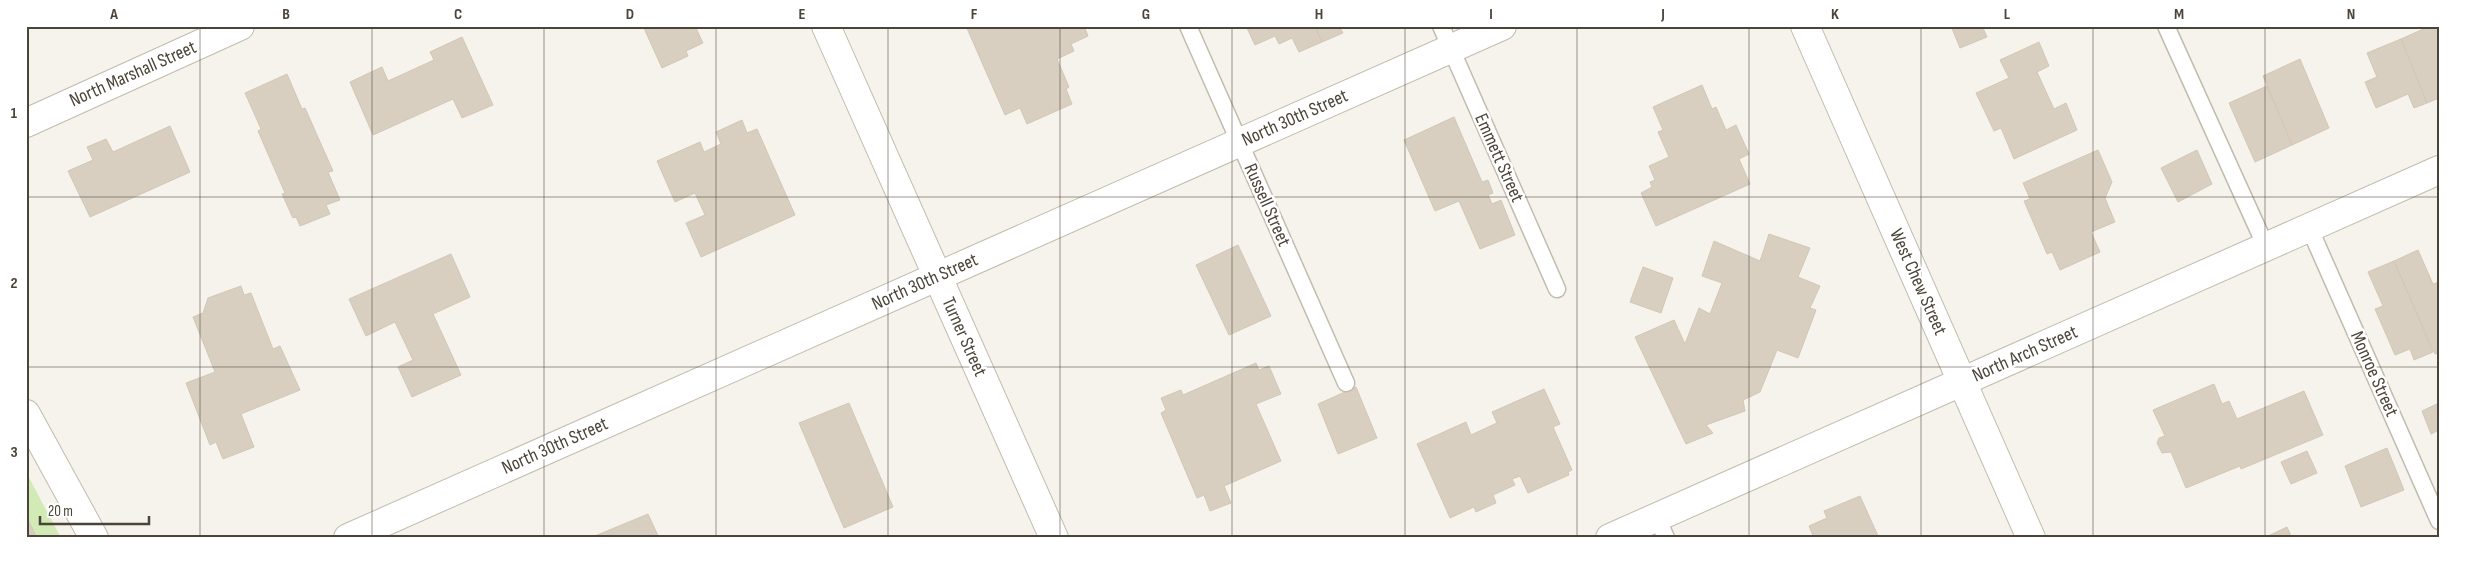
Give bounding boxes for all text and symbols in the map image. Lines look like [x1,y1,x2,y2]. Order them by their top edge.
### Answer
text: A [109,5,118,24]
text: B [282,5,290,24]
text: C [454,5,462,24]
text: D [626,5,634,24]
text: E [799,5,806,24]
text: F [971,5,978,24]
text: G [1142,5,1150,24]
text: H [1315,5,1323,24]
text: I [1489,5,1493,24]
text: J [1660,5,1665,24]
text: K [1831,5,1839,24]
text: L [2004,5,2011,24]
text: M [2174,5,2184,24]
text: N [2347,5,2355,24]
street label: North Marshall Street [66,36,200,112]
street label: North 30th Street [1238,84,1352,152]
text: 1 [11,104,18,123]
street label: Emmett Street [1469,110,1529,206]
street label: Russell Street [1239,160,1295,250]
street label: West Chew Street [1884,225,1952,339]
street label: North 30th Street [868,248,982,316]
text: 2 [10,274,18,293]
street label: Turner Street [936,294,992,380]
street label: North Arch Street [1969,320,2081,387]
street label: Monroe Street [2345,328,2403,420]
street label: North 30th Street [498,412,612,480]
text: 3 [10,443,18,462]
scale bar [40,494,149,526]
text: 20 m [48,502,73,521]

